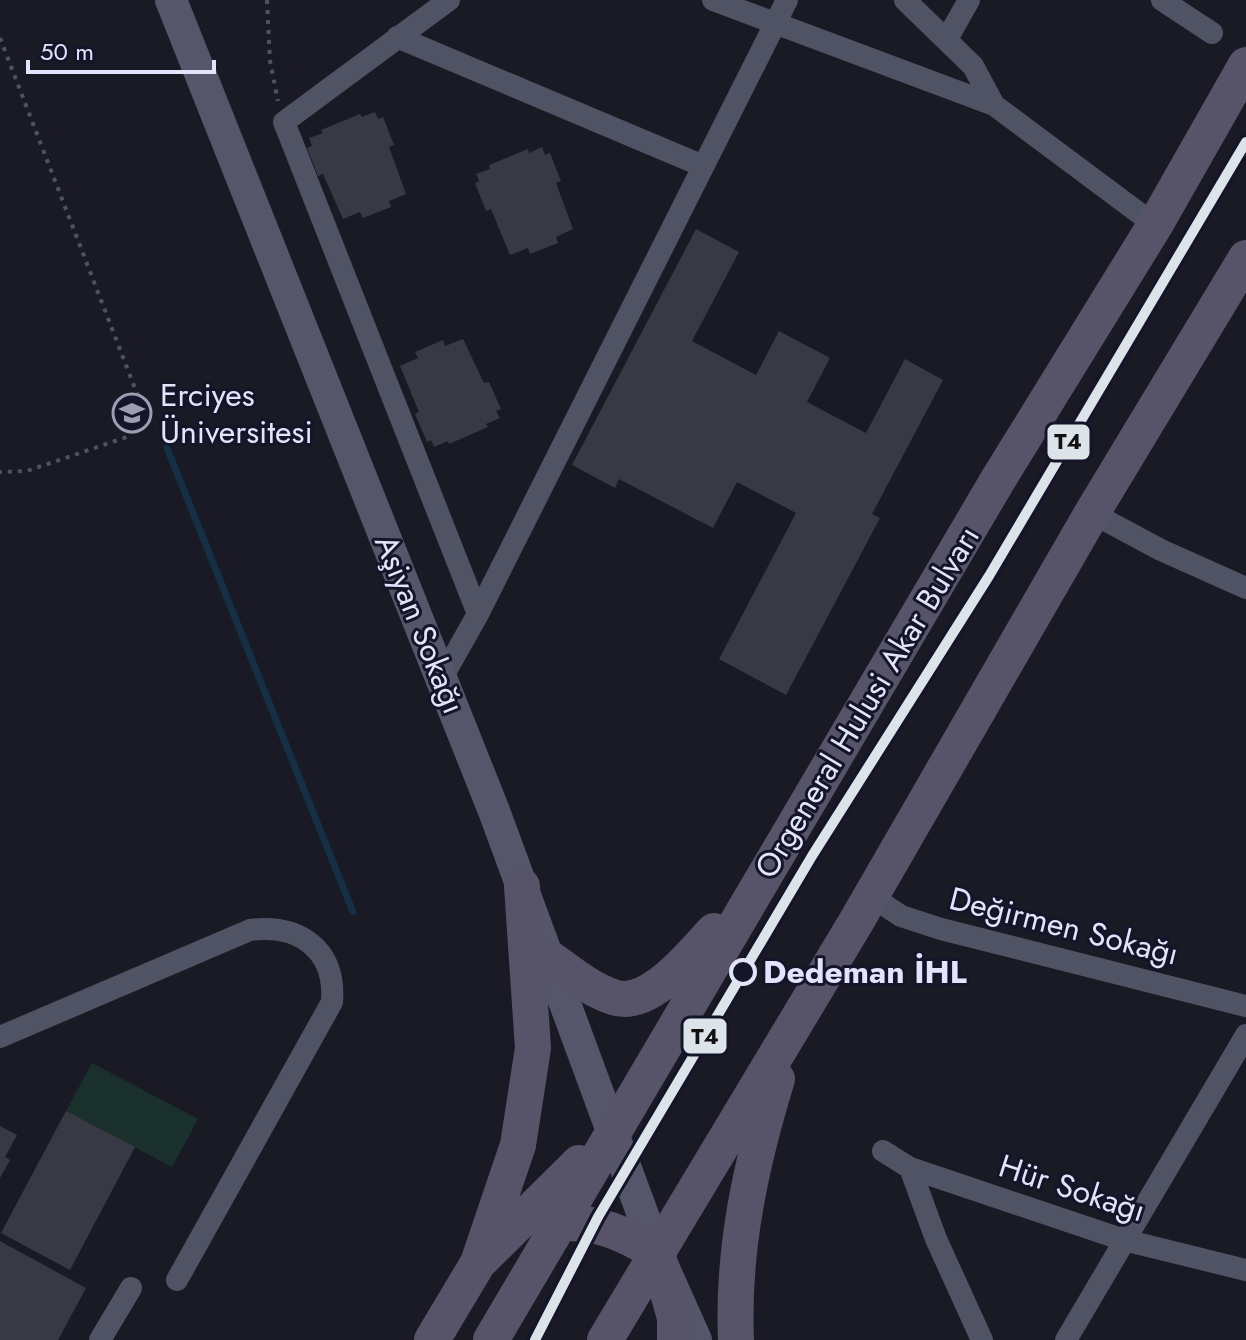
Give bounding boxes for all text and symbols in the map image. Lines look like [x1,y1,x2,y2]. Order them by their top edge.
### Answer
scale bar [28,24,214,74]
text: 50 m [40,34,94,69]
place label: Erciyes Üniversitesi [160,372,313,455]
school or university icon: Erciyes Üniversitesi [111,392,153,434]
line badge: T4 [1046,423,1091,461]
text: T4 [1054,425,1082,457]
street label: Orgeneral Hulusi Akar Bulvarı [743,517,991,887]
street label: Aşiyan Sokağı [363,528,477,720]
street label: Değirmen Sokağı [945,875,1183,977]
place label: Dedeman İHL [763,949,967,995]
marker: Dedeman İHL [730,959,756,985]
line badge: T4 [682,1017,728,1055]
text: T4 [691,1020,719,1052]
street label: Hür Sokağı [993,1143,1151,1233]

